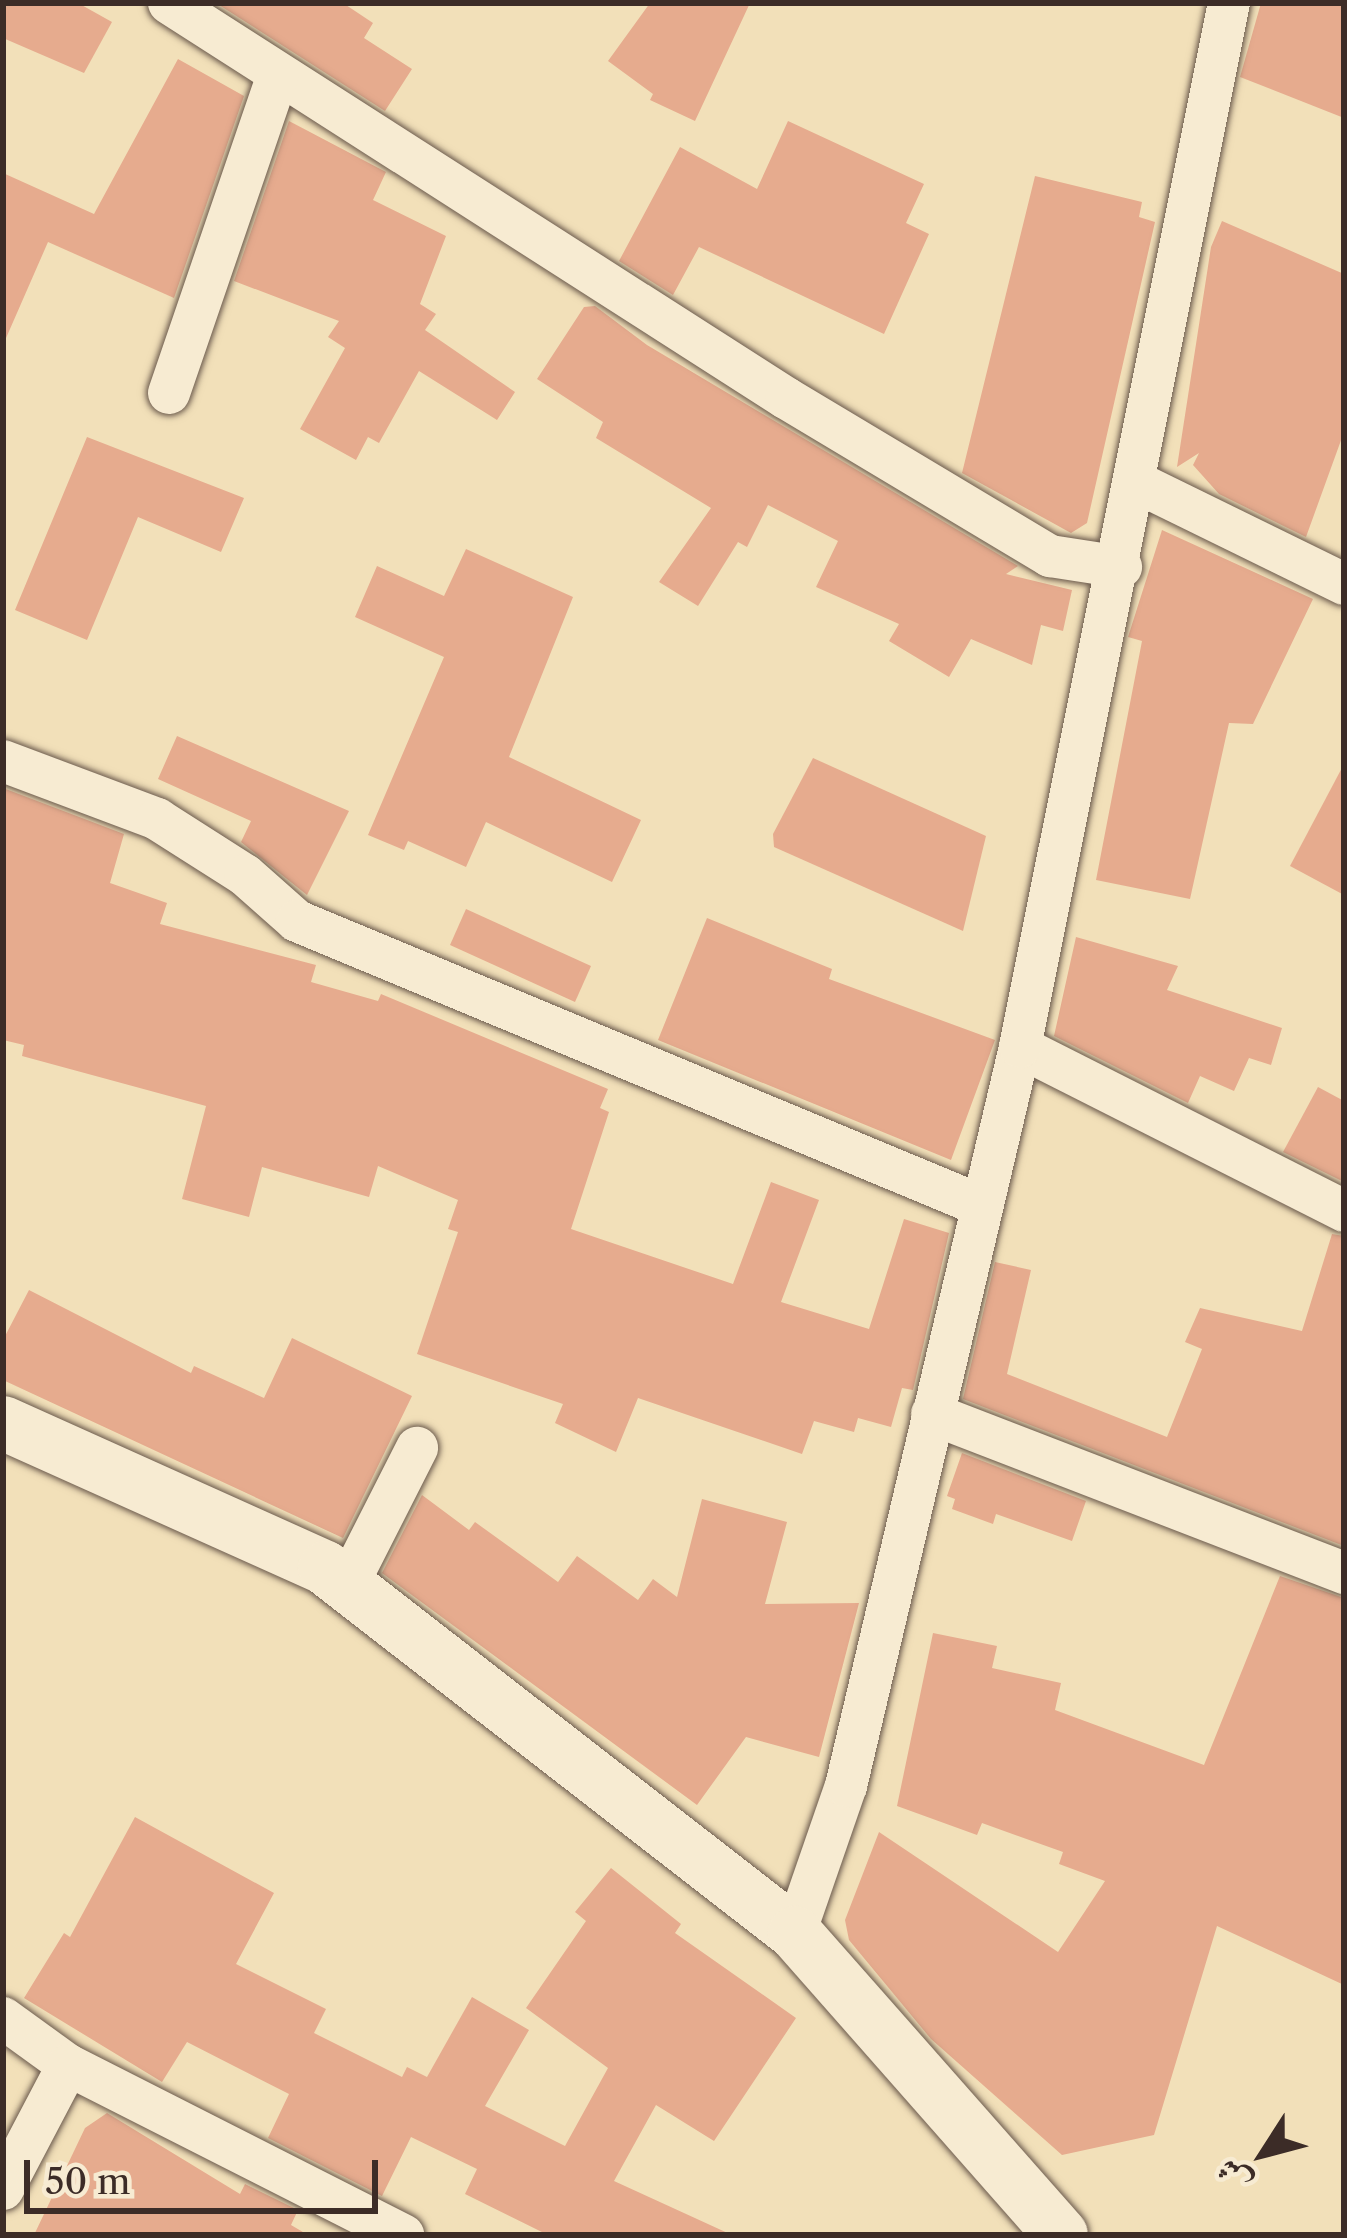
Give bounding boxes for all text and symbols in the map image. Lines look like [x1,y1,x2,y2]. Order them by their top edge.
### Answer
north arrow [1203,2094,1323,2214]
scale bar [30,2136,384,2210]
text: ش [1207,2150,1260,2201]
text: 50 m [45,2159,130,2203]

